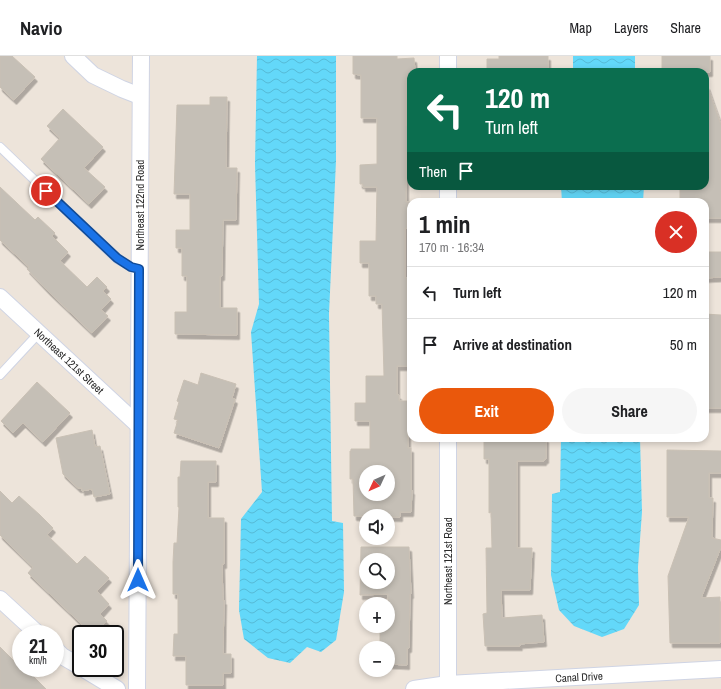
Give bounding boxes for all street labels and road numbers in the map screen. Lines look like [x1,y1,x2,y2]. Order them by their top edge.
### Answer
street label: Northeast 122nd Road [133,160,147,250]
street label: Northeast 121st Street [31,325,107,397]
street label: Northeast 121st Road [441,517,455,605]
street label: Canal Drive [555,669,603,685]

